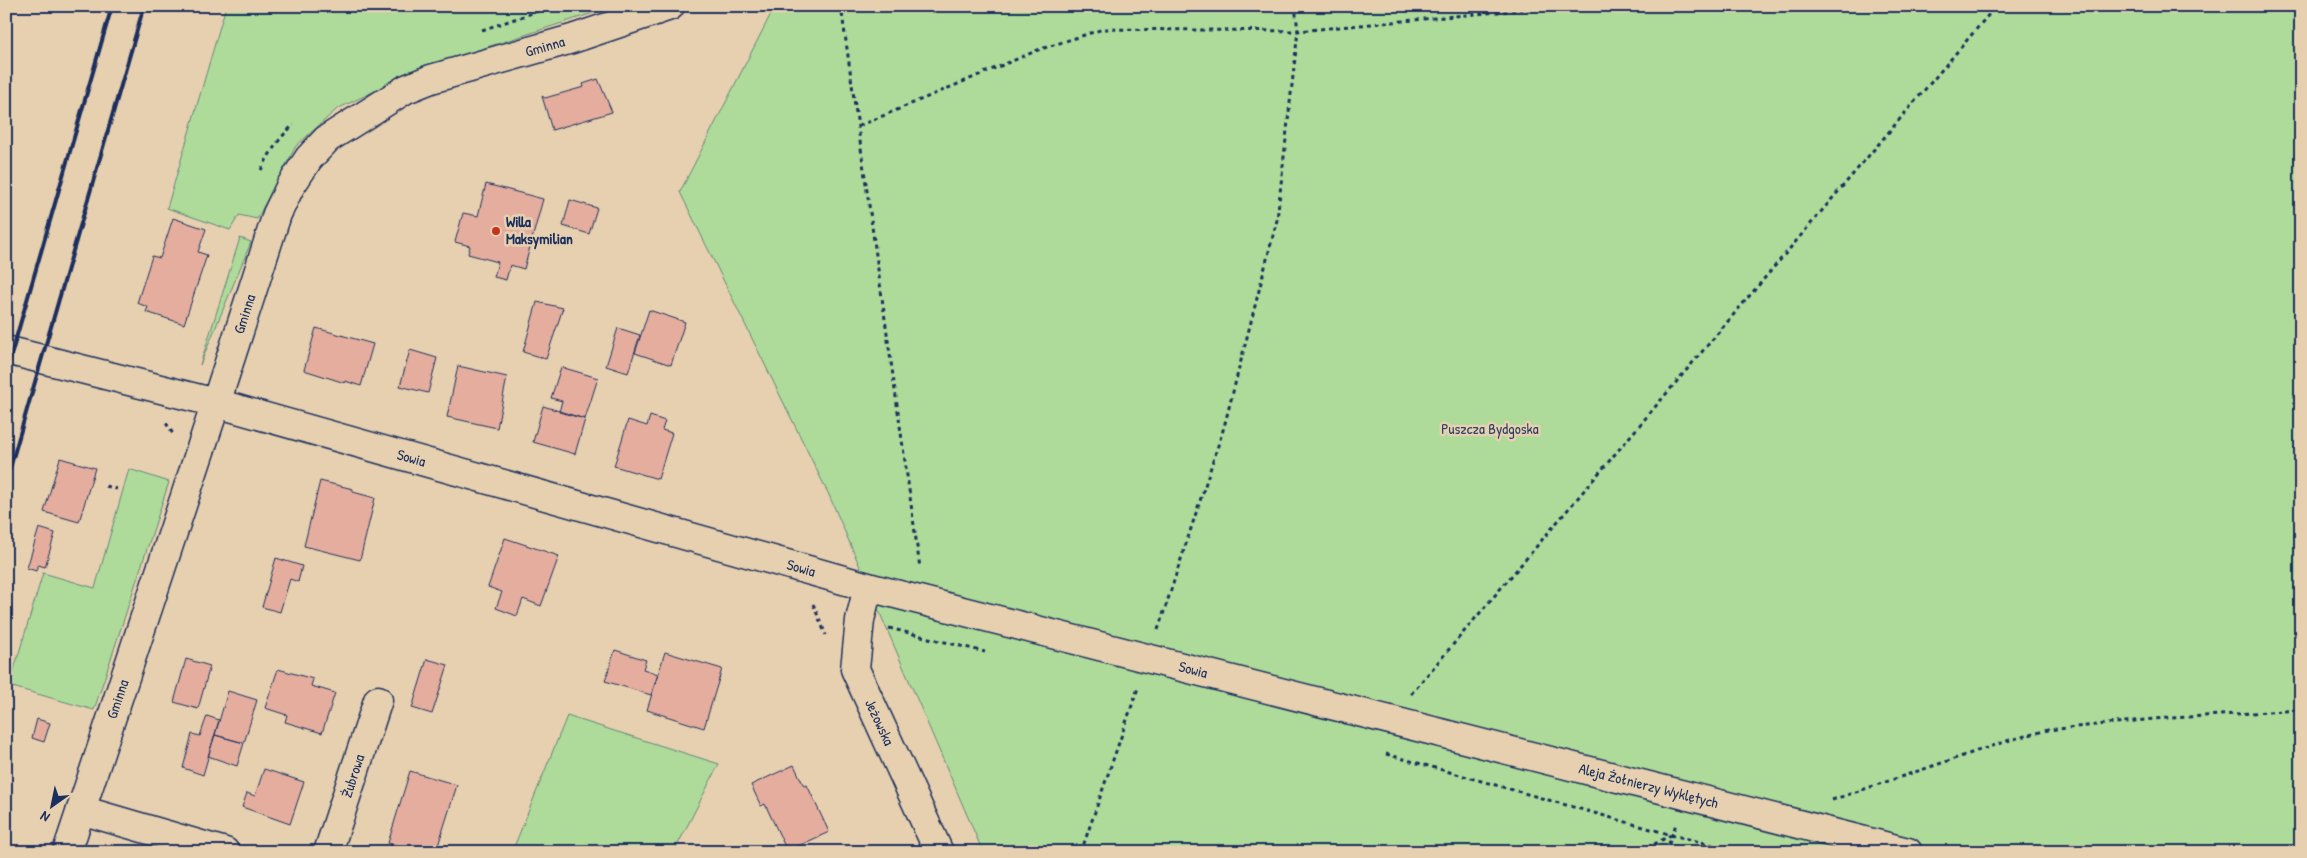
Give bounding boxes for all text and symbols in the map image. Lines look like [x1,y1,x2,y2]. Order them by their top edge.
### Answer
street label: Gminna [523,31,567,62]
place label: Willa Maksymilian [506,211,573,250]
marker: Willa Maksymilian [490,225,502,237]
street label: Gminna [228,291,260,336]
park label: Puszcza Bydgoska [1441,418,1539,439]
street label: Sowia [395,444,428,472]
street label: Sowia [784,554,818,582]
street label: Sowia [1176,656,1210,683]
street label: Gminna [101,677,134,721]
street label: Jeżowska [860,696,900,749]
street label: Żubrowa [336,751,369,800]
street label: Aleja Żołnierzy Wyklętych [1577,758,1721,813]
north arrow [28,780,78,830]
text: N [36,807,53,827]

